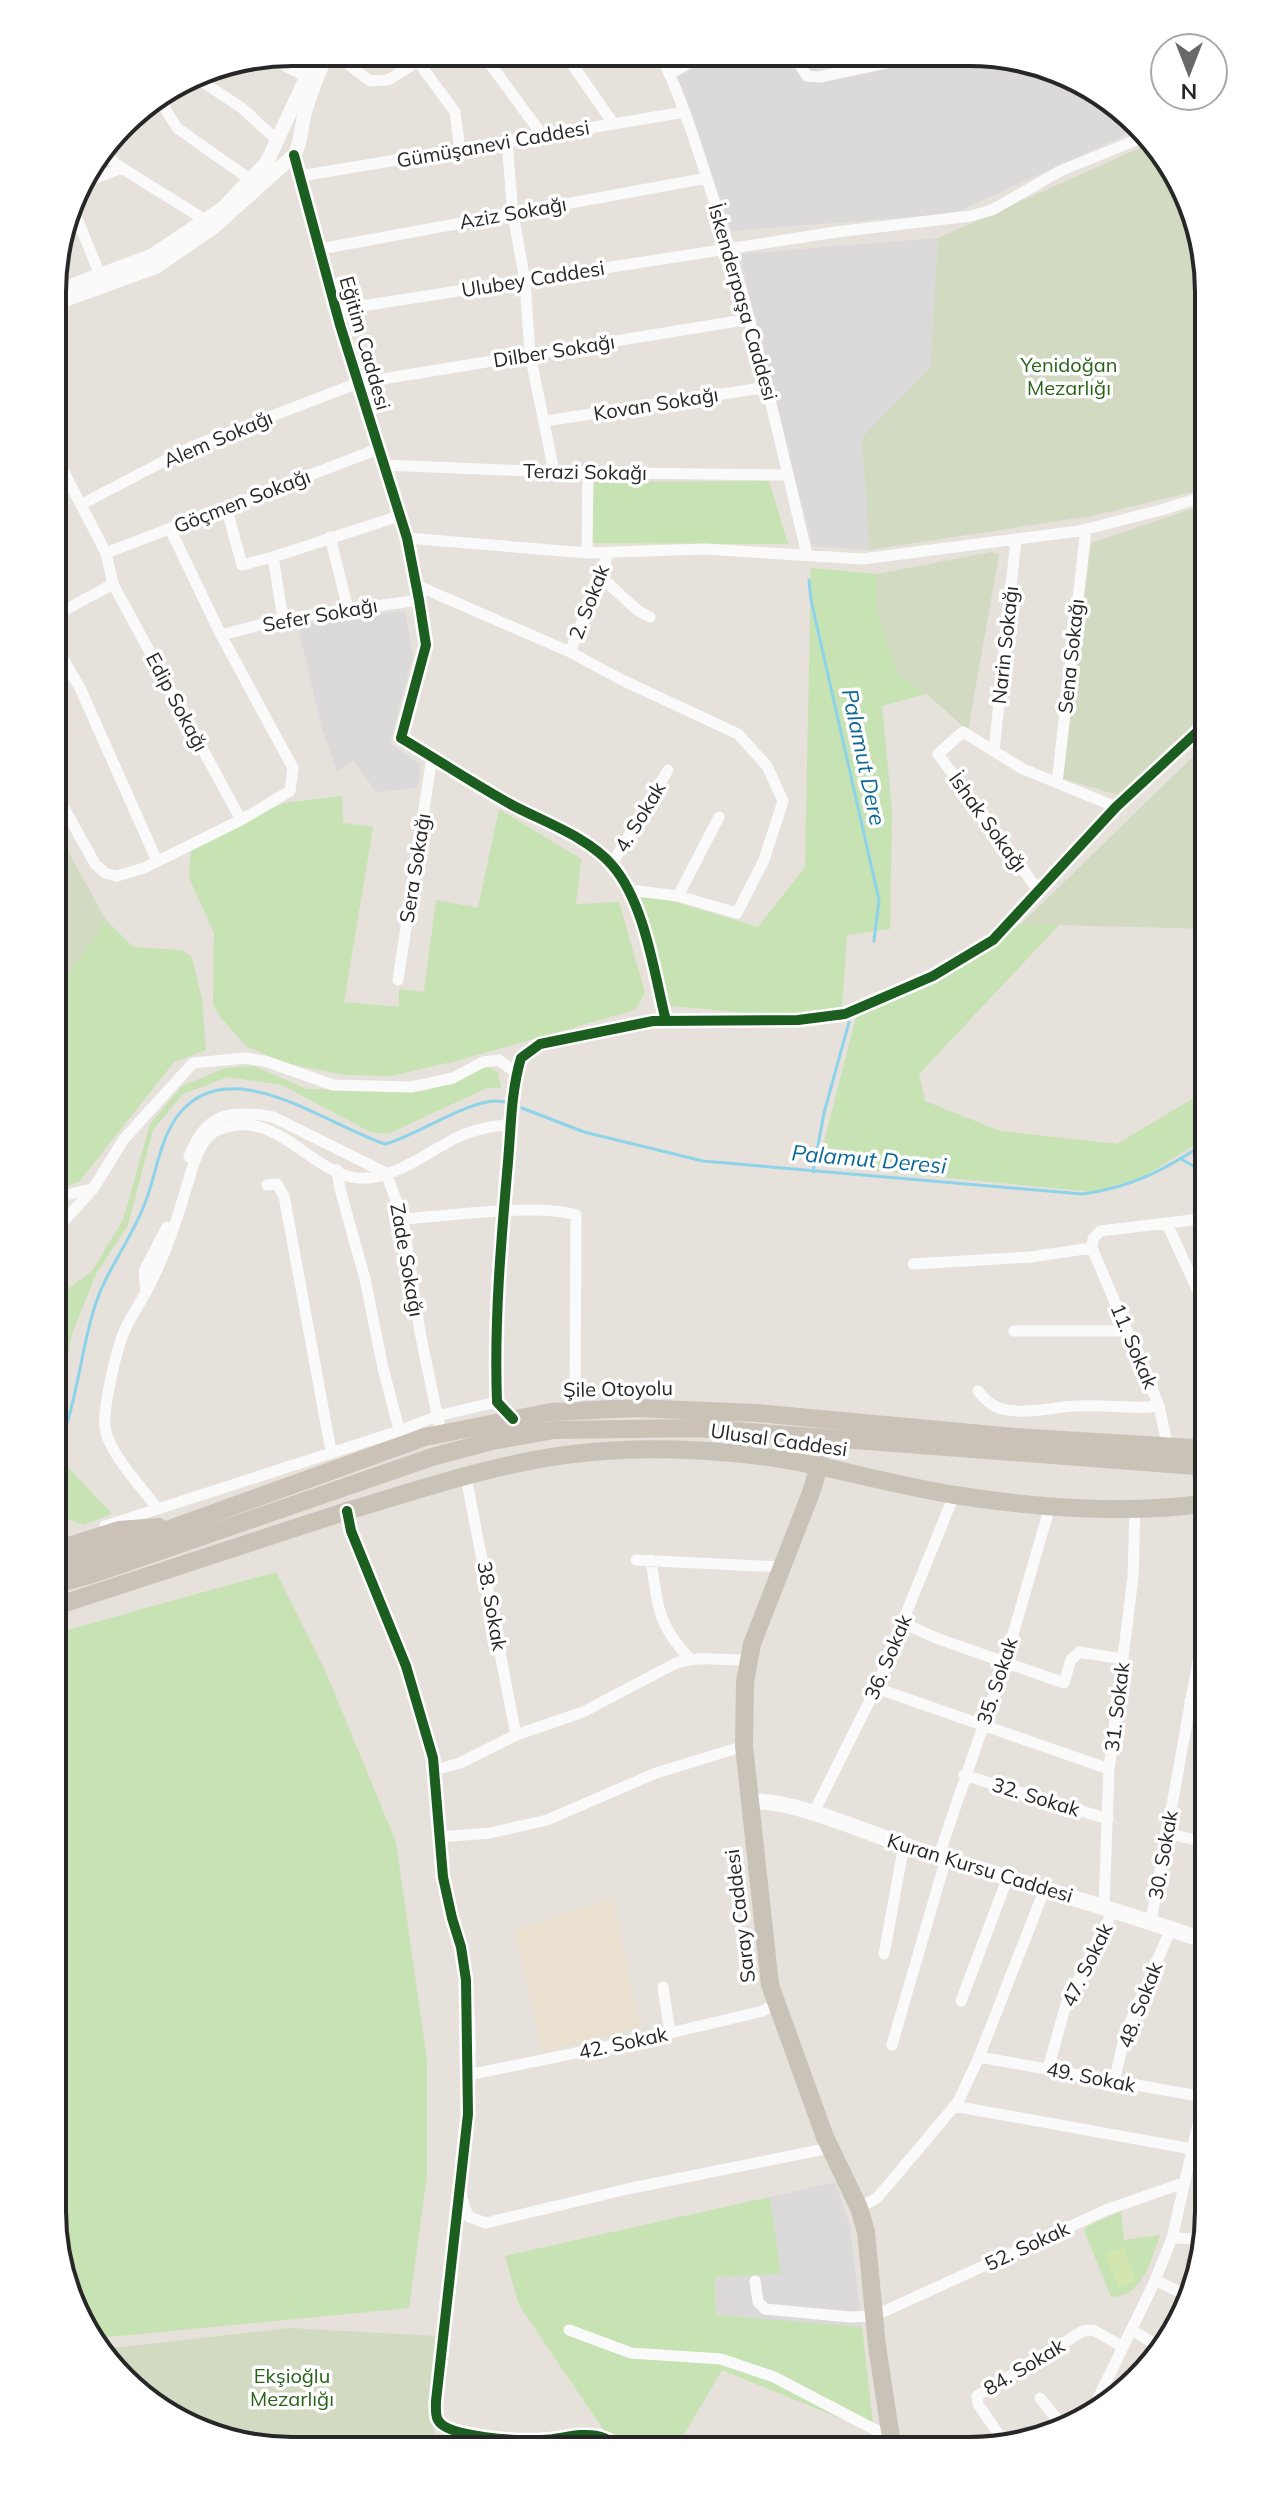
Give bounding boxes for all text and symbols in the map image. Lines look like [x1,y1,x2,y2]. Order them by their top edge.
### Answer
north arrow [1149,32,1229,112]
text: N [1181,78,1197,106]
street label: Gümüşanevi Caddesi [395,114,591,173]
street label: Aziz Sokağı [457,191,568,234]
street label: İskenderpaşa Caddesi [703,200,784,403]
street label: Ulubey Caddesi [460,255,606,302]
street label: Eğitim Caddesi [334,273,397,413]
street label: Dilber Sokağı [491,329,616,372]
park label: Yenidoğan Mezarlığı [1019,352,1118,400]
street label: Kovan Sokağı [592,381,720,426]
street label: Alem Sokağı [160,404,276,473]
street label: Terazi Sokağı [523,458,647,485]
street label: Göçmen Sokağı [170,463,314,538]
street label: 2. Sokak [563,560,614,643]
street label: Narin Sokağı [986,585,1023,705]
street label: Sefer Sokağı [261,592,379,637]
street label: Sena Sokağı [1052,597,1089,715]
street label: Edip Sokağı [141,648,214,756]
water label: Palamut Dere [836,686,892,828]
street label: İshak Sokağı [944,767,1033,876]
street label: 4. Sokak [609,776,671,857]
street label: Sera Sokağı [394,811,436,925]
water label: Palamut Deresi [790,1138,948,1180]
street label: Zade Sokağı [385,1201,430,1319]
street label: 11. Sokak [1105,1299,1164,1393]
street label: Şile Otoyolu [563,1375,673,1402]
street label: Ulusal Caddesi [709,1418,849,1461]
street label: 38. Sokak [472,1559,513,1653]
street label: 36. Sokak [858,1610,917,1703]
street label: 35. Sokak [971,1633,1023,1728]
street label: 31. Sokak [1099,1660,1134,1753]
street label: 32. Sokak [989,1771,1084,1822]
street label: 30. Sokak [1142,1808,1183,1901]
street label: Kuran Kursu Caddesi [884,1827,1076,1908]
street label: Saray Caddesi [719,1848,760,1984]
street label: 47. Sokak [1056,1918,1118,2011]
street label: 48. Sokak [1112,1958,1168,2051]
street label: 42. Sokak [576,2021,670,2064]
street label: 49. Sokak [1044,2056,1138,2098]
street label: 52. Sokak [981,2215,1074,2276]
street label: 84. Sokak [979,2332,1069,2401]
park label: Ekşioğlu Mezarlığı [250,2363,334,2411]

